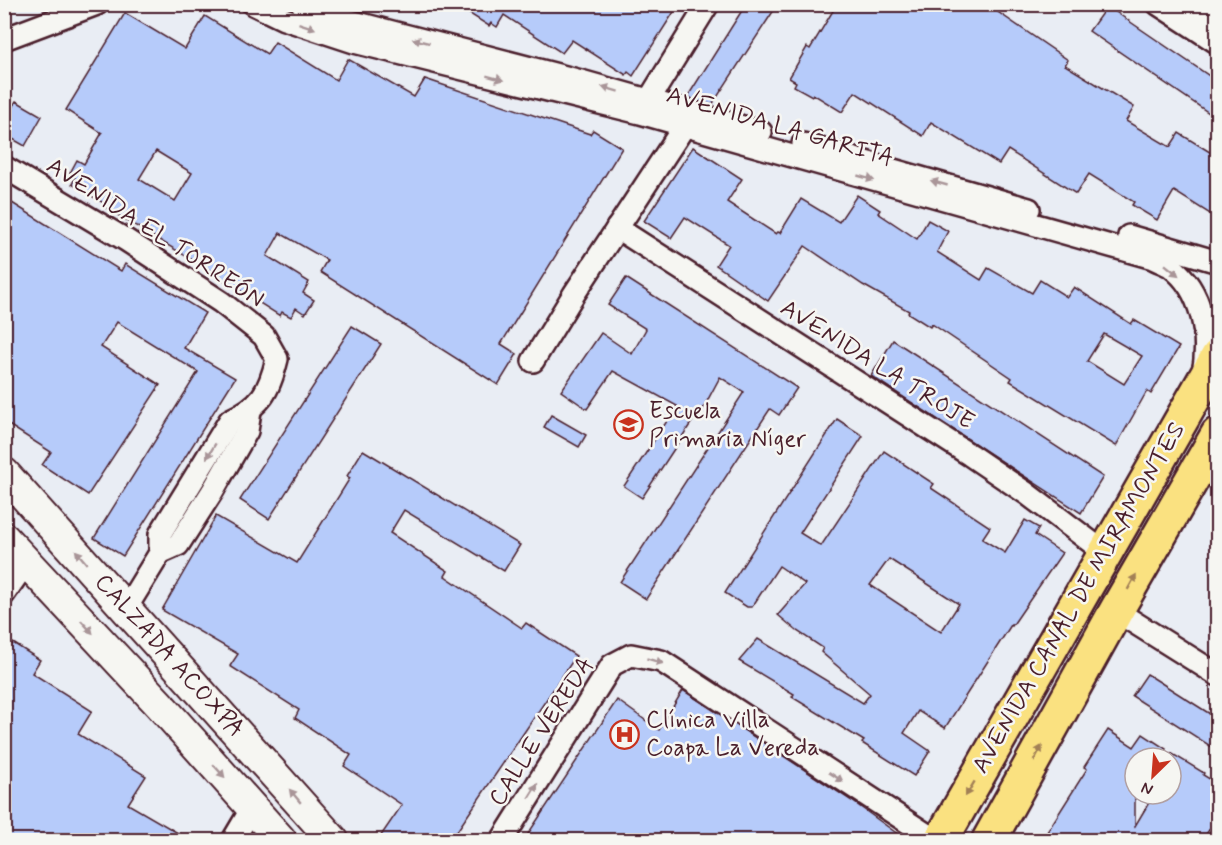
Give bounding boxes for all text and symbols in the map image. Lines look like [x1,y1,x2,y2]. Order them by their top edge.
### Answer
one-way arrow [298,22,316,32]
one-way arrow [412,35,430,45]
one-way arrow [486,73,504,83]
street label: AVENIDA LA GARITA [663,80,897,174]
one-way arrow [601,84,619,93]
street label: AVENIDA EL TORREÓN [40,151,270,315]
one-way arrow [857,174,875,183]
one-way arrow [930,178,948,187]
one-way arrow [1164,263,1180,276]
street label: AVENIDA LA TROJE [774,293,980,437]
place label: Escuela Primaria Níger [649,396,806,455]
school or university icon: Escuela Primaria Níger [612,409,644,441]
street label: AVENIDA CANAL DE MIRAMONTES [965,417,1193,779]
one-way arrow [206,443,217,459]
one-way arrow [75,550,88,565]
street label: CALZADA ACOXPA [87,568,251,744]
one-way arrow [1127,574,1138,590]
one-way arrow [80,620,94,635]
street label: CALLE VEREDA [482,651,602,813]
one-way arrow [646,657,664,666]
place label: Clínica Villa Coapa La Vereda [646,705,820,764]
hospital icon: Clínica Villa Coapa La Vereda [609,718,641,750]
one-way arrow [1033,744,1043,761]
north arrow [1123,746,1183,806]
one-way arrow [212,763,225,778]
one-way arrow [828,771,844,783]
text: N [1138,776,1157,800]
one-way arrow [966,781,976,798]
one-way arrow [528,783,539,799]
one-way arrow [288,788,301,804]

